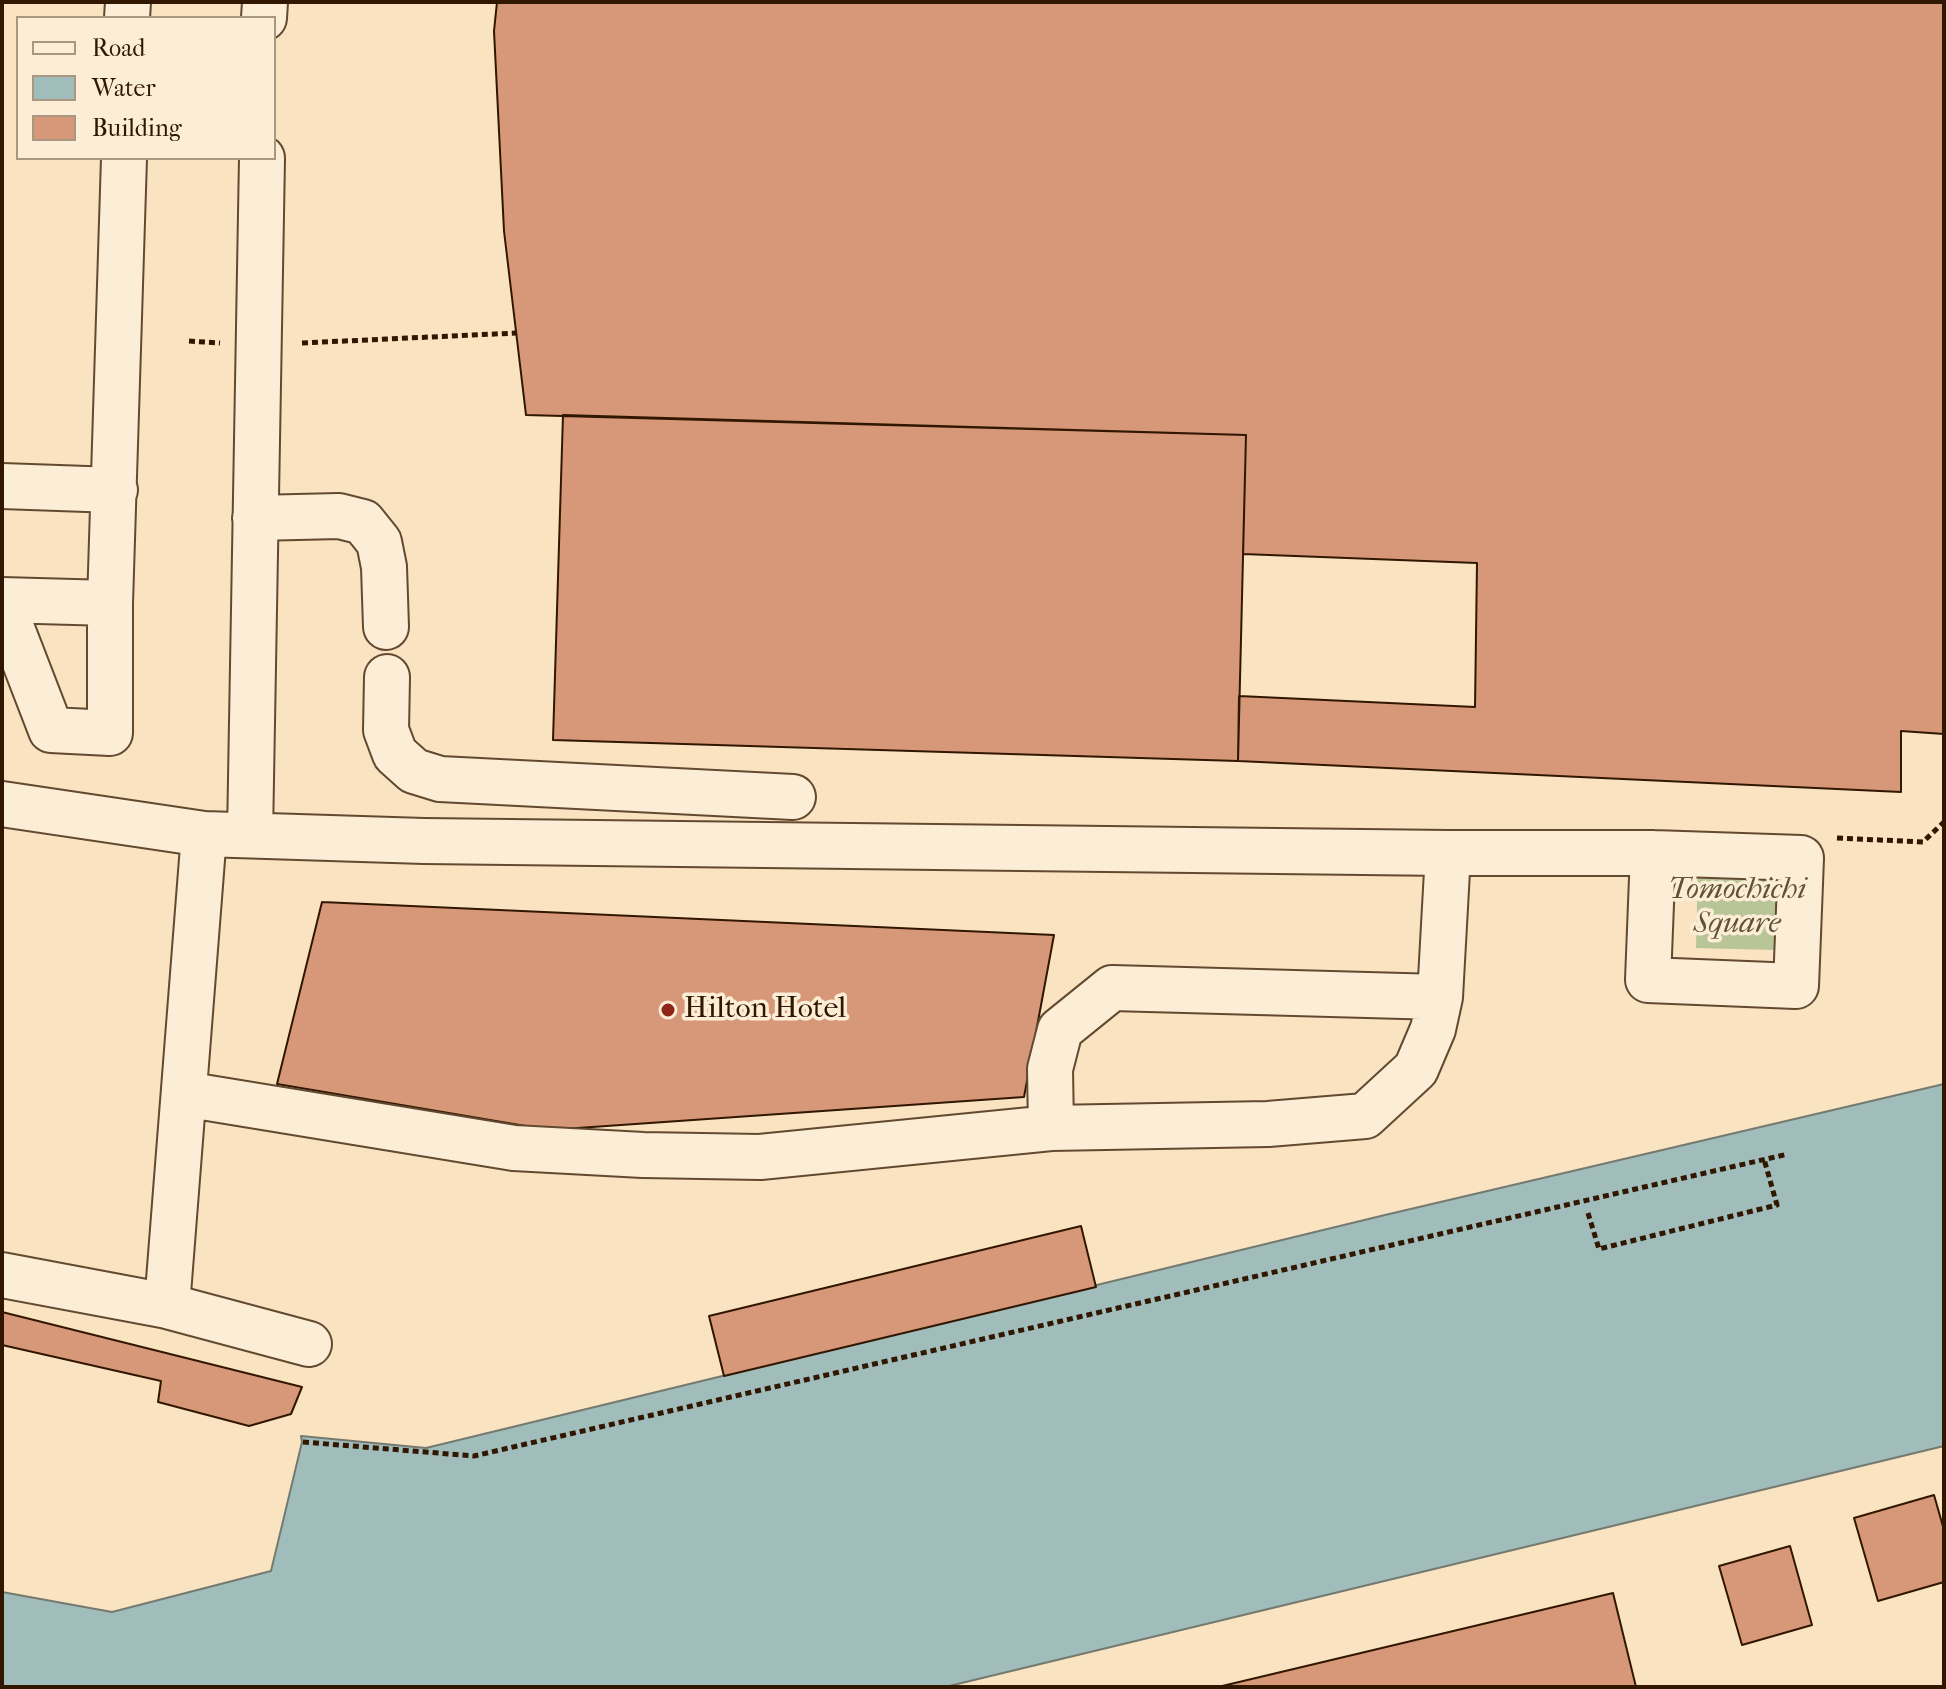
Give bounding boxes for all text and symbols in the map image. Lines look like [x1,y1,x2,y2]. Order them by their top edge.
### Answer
legend [16,16,276,160]
text: Road [92,34,145,62]
text: Water [92,74,156,102]
text: Building [92,114,182,142]
park label: Tomochichi Square [1668,873,1806,944]
place label: Hilton Hotel [684,992,846,1028]
marker: Hilton Hotel [659,1001,677,1019]

